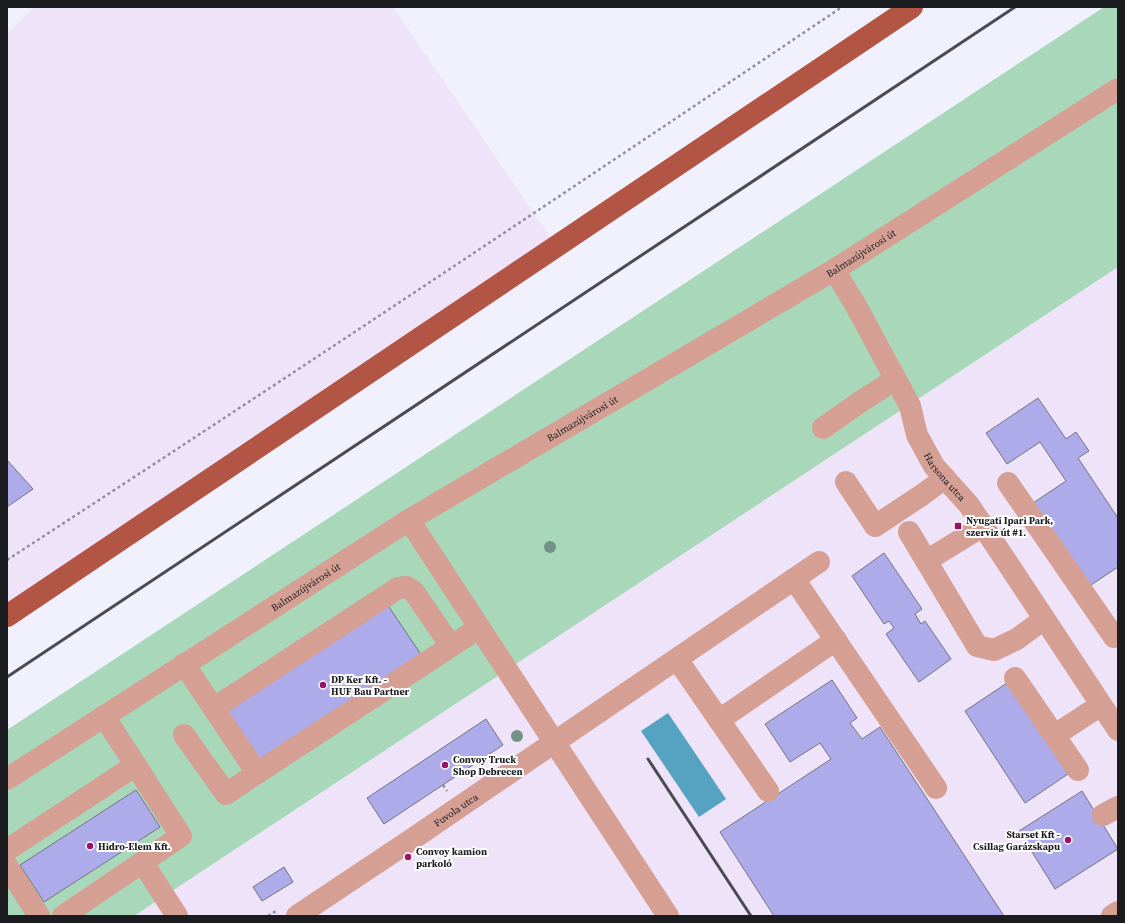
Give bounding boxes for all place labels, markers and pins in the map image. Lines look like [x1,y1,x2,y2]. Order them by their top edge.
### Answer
place label: Nyugati Ipari Park, szerviz út #1. [966,514,1053,539]
marker: Nyugati Ipari Park, szerviz út #1. [953,521,963,531]
place label: DP Ker Kft. - HUF Bau Partner [331,673,410,698]
marker: DP Ker Kft. - HUF Bau Partner [318,680,328,690]
place label: Convoy Truck Shop Debrecen [453,753,523,778]
marker: Convoy Truck Shop Debrecen [440,760,450,770]
place label: Starset Kft - Csillag Garázskapu [973,828,1060,853]
marker: Starset Kft - Csillag Garázskapu [1063,835,1073,845]
place label: Hidro-Elem Kft. [98,840,171,853]
marker: Hidro-Elem Kft. [85,841,95,851]
place label: Convoy kamion parkoló [416,845,487,870]
marker: Convoy kamion parkoló [403,852,413,862]

